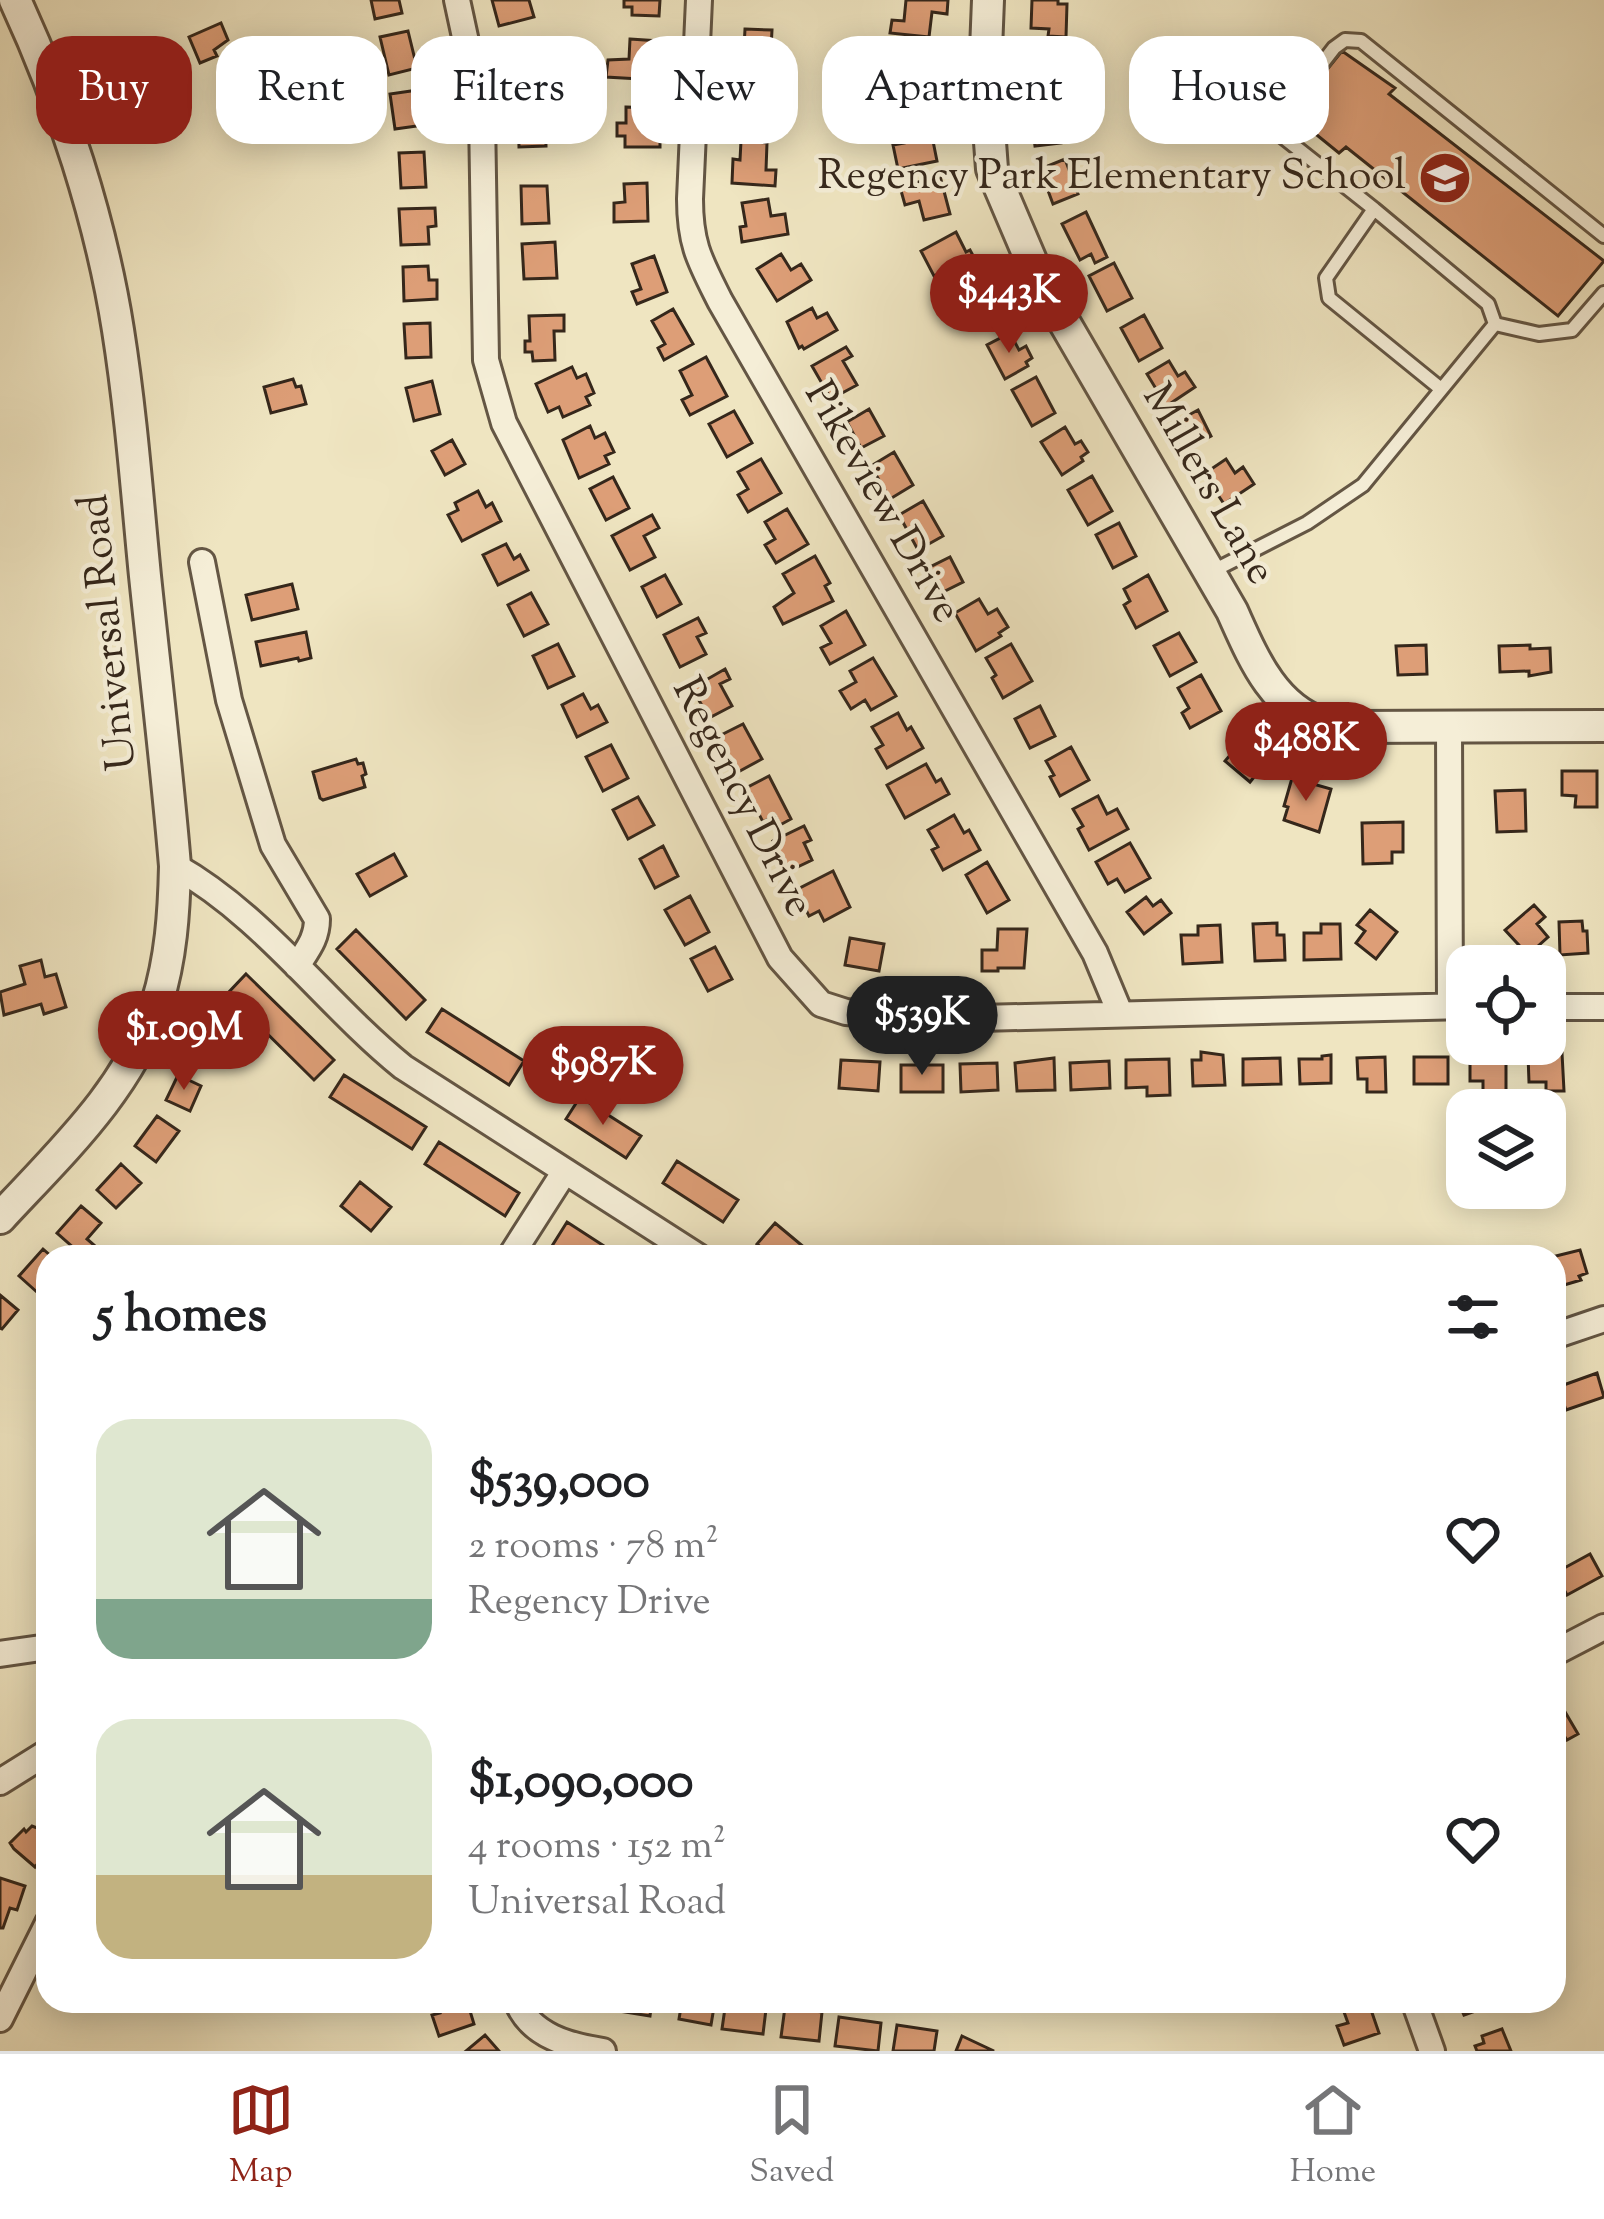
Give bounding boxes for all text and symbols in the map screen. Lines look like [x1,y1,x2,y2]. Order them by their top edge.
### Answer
chip: Buy [36,36,192,144]
chip: Rent [216,36,387,144]
chip: Filters [411,36,607,144]
chip: New [631,36,798,144]
chip: Apartment [822,36,1105,144]
chip: House [1129,36,1329,144]
place label: Regency Park Elementary School [818,148,1406,208]
school or university icon: Regency Park Elementary School [1417,150,1473,206]
pin: $443K [925,254,1093,356]
text: $443K [957,265,1061,321]
street label: Pikeview Drive [787,371,975,635]
street label: Millers Lane [1125,373,1289,597]
street label: Universal Road [66,491,154,773]
street label: Regency Drive [655,668,827,928]
pin: $488K [1222,702,1390,804]
text: $488K [1252,713,1360,769]
map controls [1446,945,1566,1209]
button: locate [1446,945,1566,1065]
pin: $539K [838,976,1006,1078]
text: $539K [874,987,970,1043]
pin: $1.09M [86,991,282,1093]
text: $1.09M [125,1002,243,1058]
pin: $987K [519,1026,687,1128]
text: $987K [549,1037,657,1093]
button: layers [1446,1089,1566,1209]
text: 5 homes [96,1281,267,1354]
icon: filters [1440,1284,1506,1350]
text: $539,000 [468,1447,650,1520]
icon: home [192,1467,336,1611]
icon: heart [1440,1506,1506,1572]
text: 2 rooms · 78 m² [468,1520,719,1576]
text: Regency Drive [468,1576,711,1632]
text: $1,090,000 [468,1747,693,1820]
icon: home [192,1767,336,1911]
icon: heart [1440,1806,1506,1872]
text: 4 rooms · 152 m² [468,1820,726,1876]
text: Universal Road [468,1876,726,1932]
tab: Map [228,2077,294,2197]
tab: Saved [749,2077,834,2197]
tab: Home [1290,2077,1376,2197]

